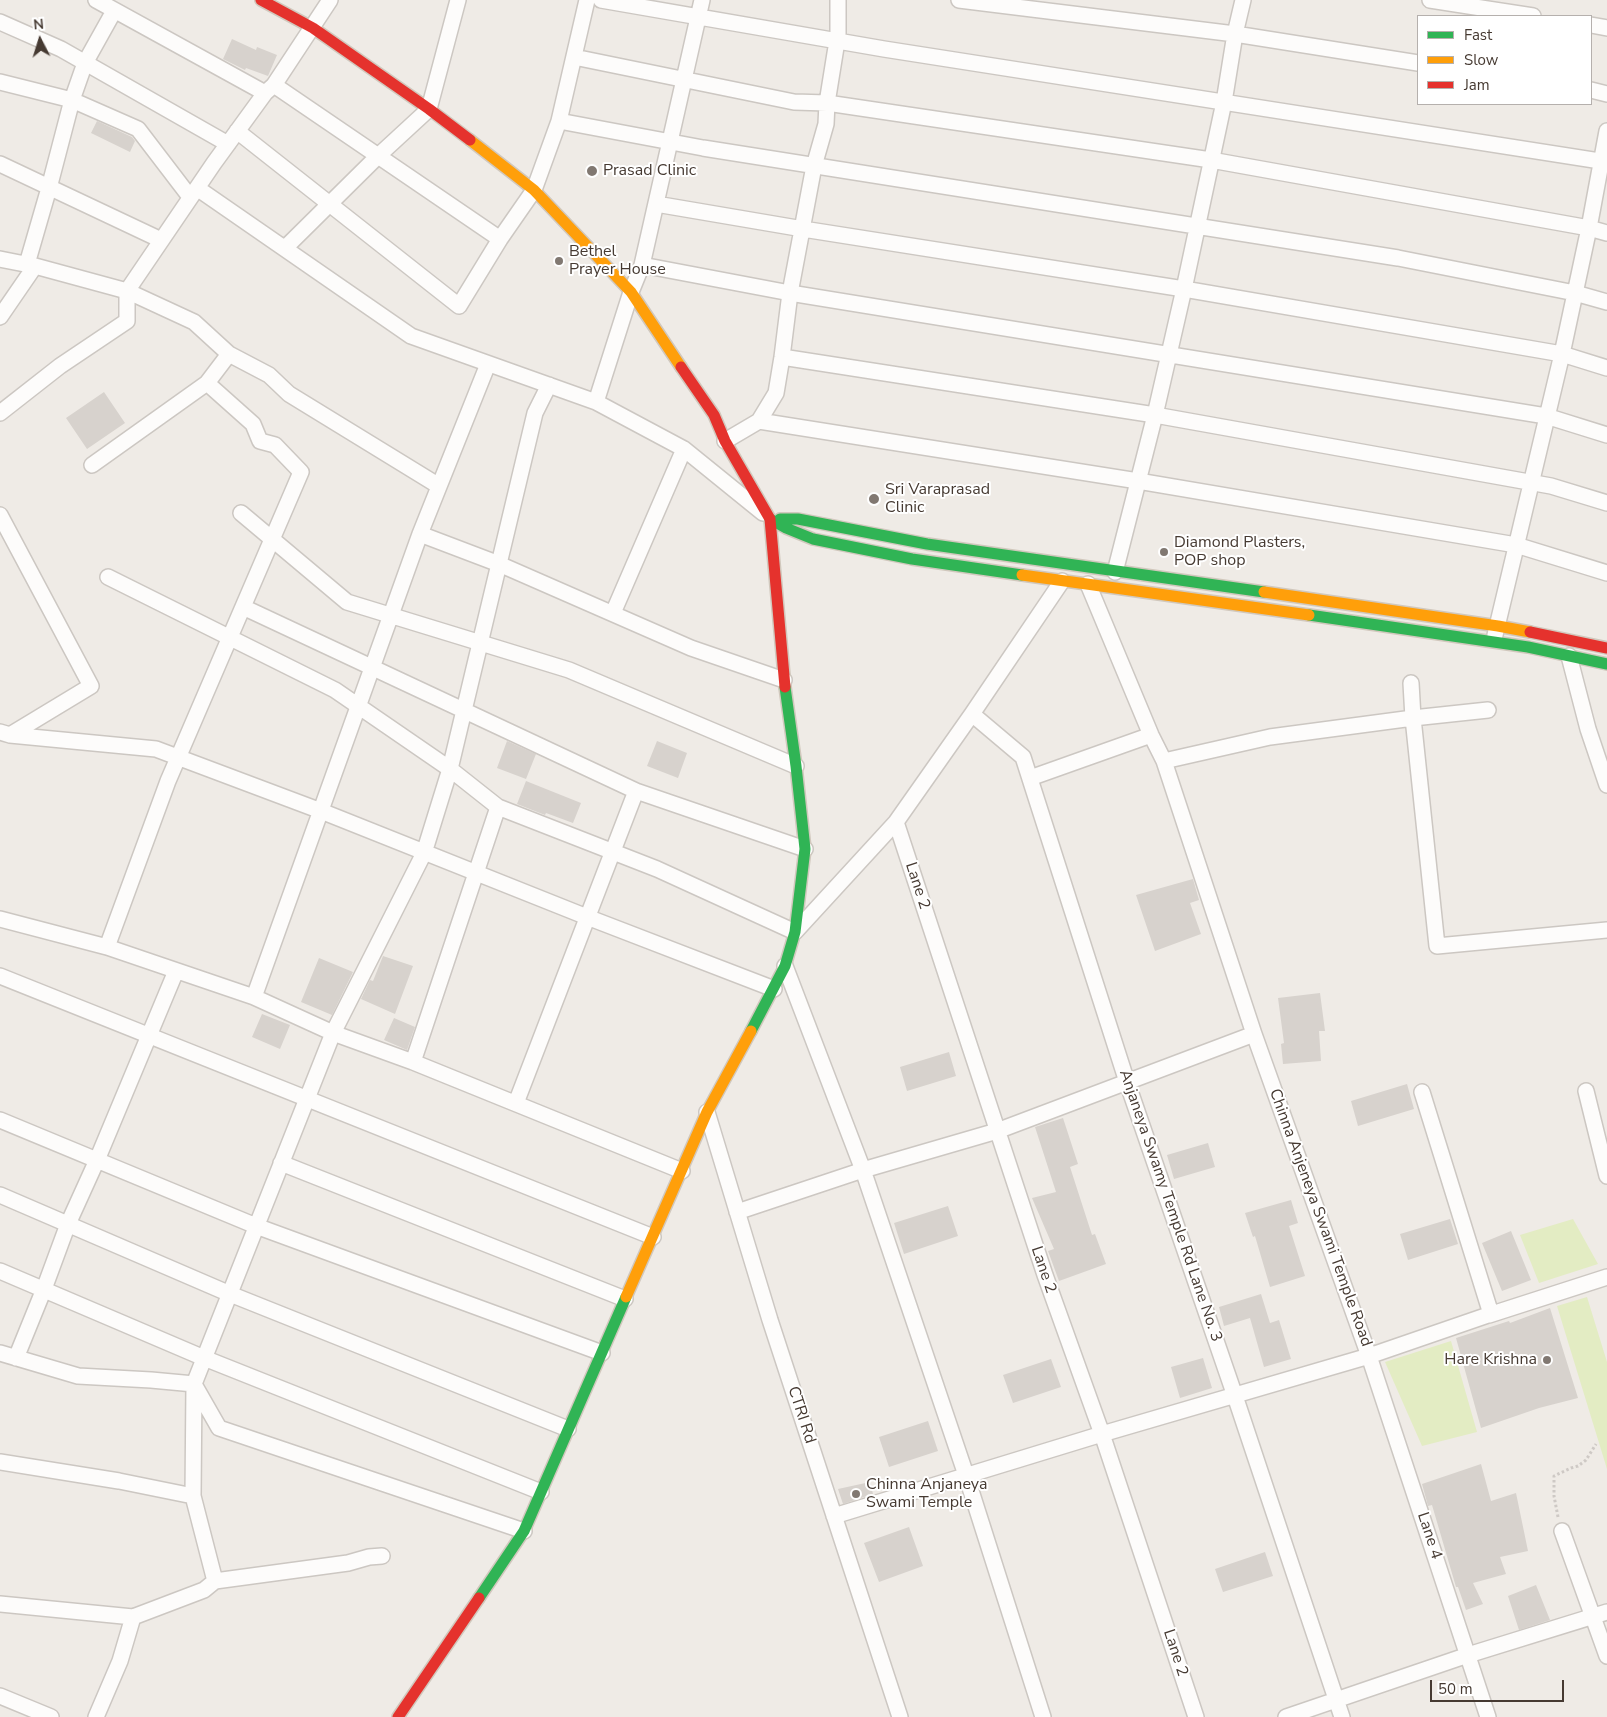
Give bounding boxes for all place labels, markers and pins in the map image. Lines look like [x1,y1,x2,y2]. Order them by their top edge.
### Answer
place label: Prasad Clinic [603,161,696,181]
marker: Prasad Clinic [585,164,599,178]
place label: Bethel Prayer House [569,242,666,280]
marker: Bethel Prayer House [553,255,565,267]
place label: Sri Varaprasad Clinic [885,480,990,518]
marker: Sri Varaprasad Clinic [867,492,881,506]
place label: Diamond Plasters, POP shop [1174,533,1305,571]
marker: Diamond Plasters, POP shop [1158,546,1170,558]
place label: Hare Krishna [1444,1350,1537,1370]
marker: Hare Krishna [1541,1354,1553,1366]
place label: Chinna Anjaneya Swami Temple [866,1475,987,1513]
marker: Chinna Anjaneya Swami Temple [850,1488,862,1500]

